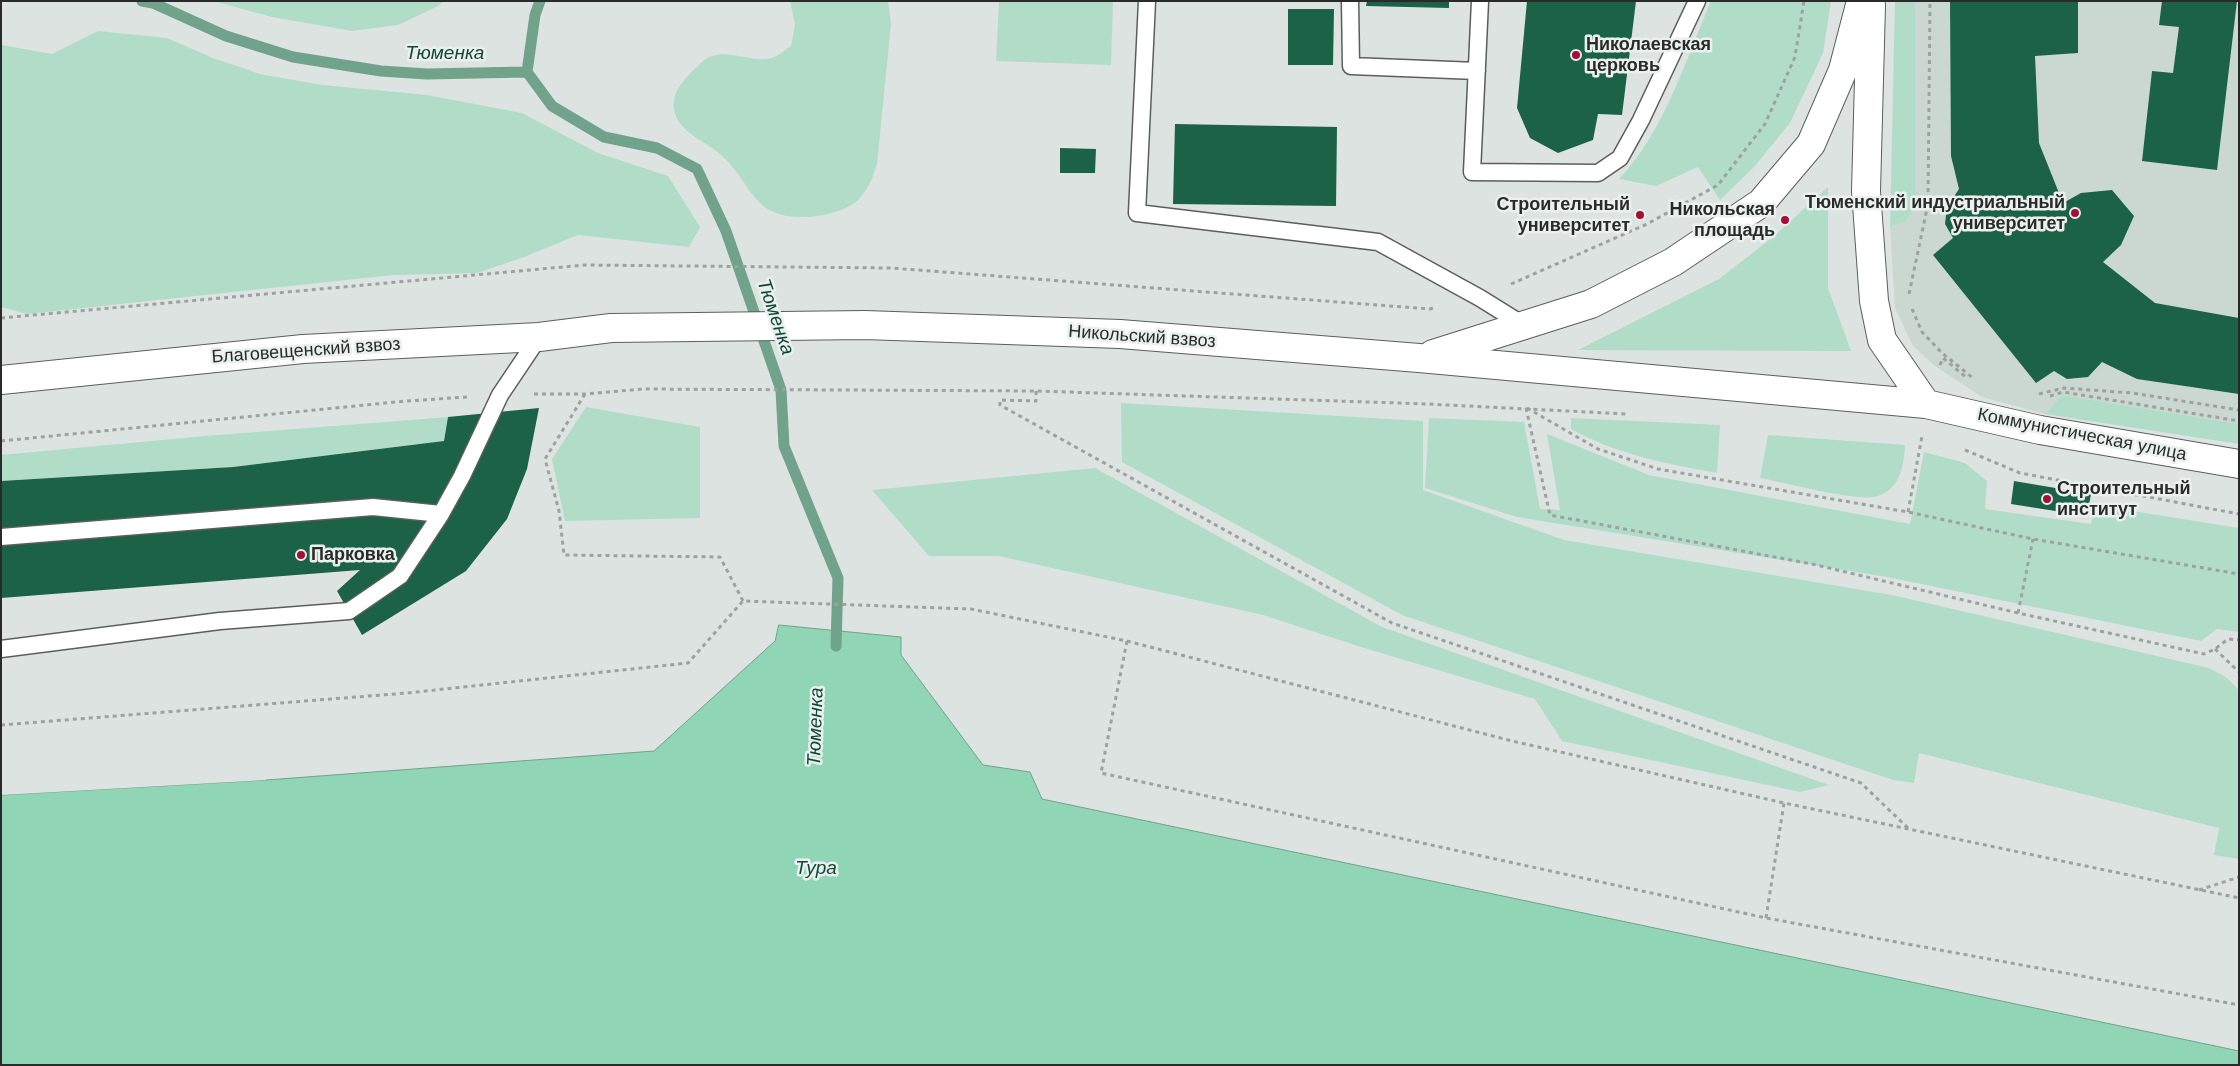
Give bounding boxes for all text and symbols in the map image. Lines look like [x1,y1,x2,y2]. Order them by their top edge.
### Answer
place label: Николаевская церковь [1586,34,1711,76]
water label: Тюменка [406,43,484,65]
marker: Николаевская церковь [1570,49,1582,61]
place label: Тюменский индустриальный университет [1805,192,2065,234]
place label: Строительный университет [1496,194,1630,236]
place label: Никольская площадь [1670,199,1775,242]
marker: Тюменский индустриальный университет [2069,207,2081,219]
marker: Строительный университет [1634,209,1646,221]
marker: Никольская площадь [1779,214,1791,226]
water label: Тюменка [751,276,799,358]
street label: Никольский взвоз [1068,321,1216,353]
street label: Благовещенский взвоз [211,334,401,368]
street label: Коммунистическая улица [1976,404,2188,466]
place label: Строительный институт [2057,478,2191,520]
marker: Строительный институт [2041,493,2053,505]
place label: Парковка [311,544,395,566]
marker: Парковка [295,549,307,561]
water label: Тюменка [803,687,829,767]
water label: Тура [795,858,837,880]

